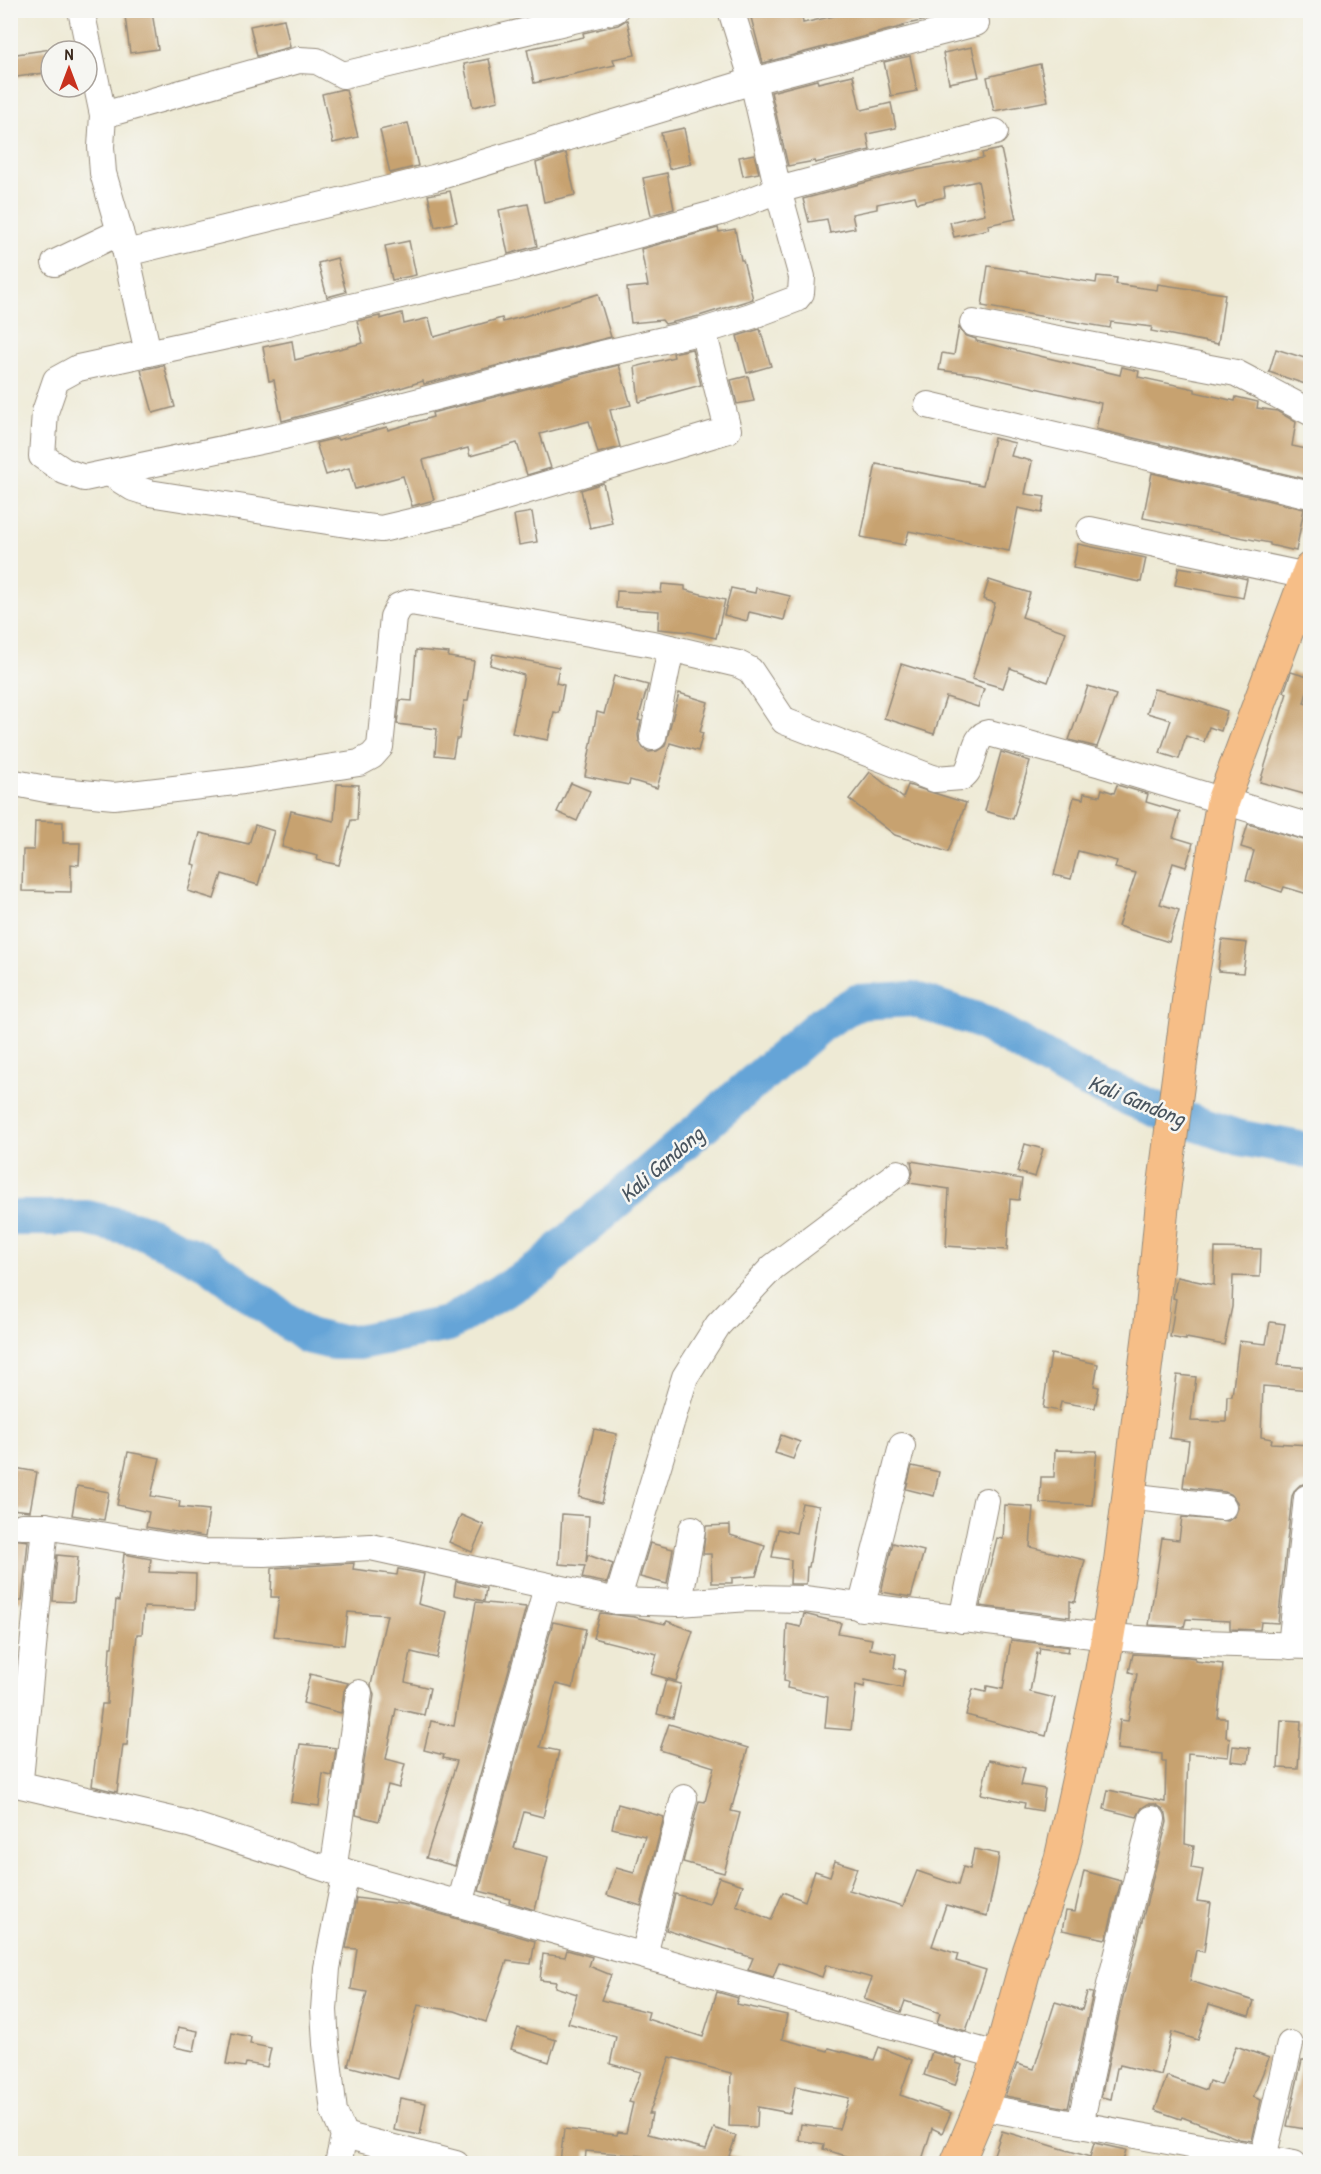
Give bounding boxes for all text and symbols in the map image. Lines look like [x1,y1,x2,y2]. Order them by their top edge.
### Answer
north arrow [39,39,99,99]
text: N [65,43,74,65]
water label: Kali Gandong [1084,1067,1191,1134]
water label: Kali Gandong [613,1118,710,1209]

